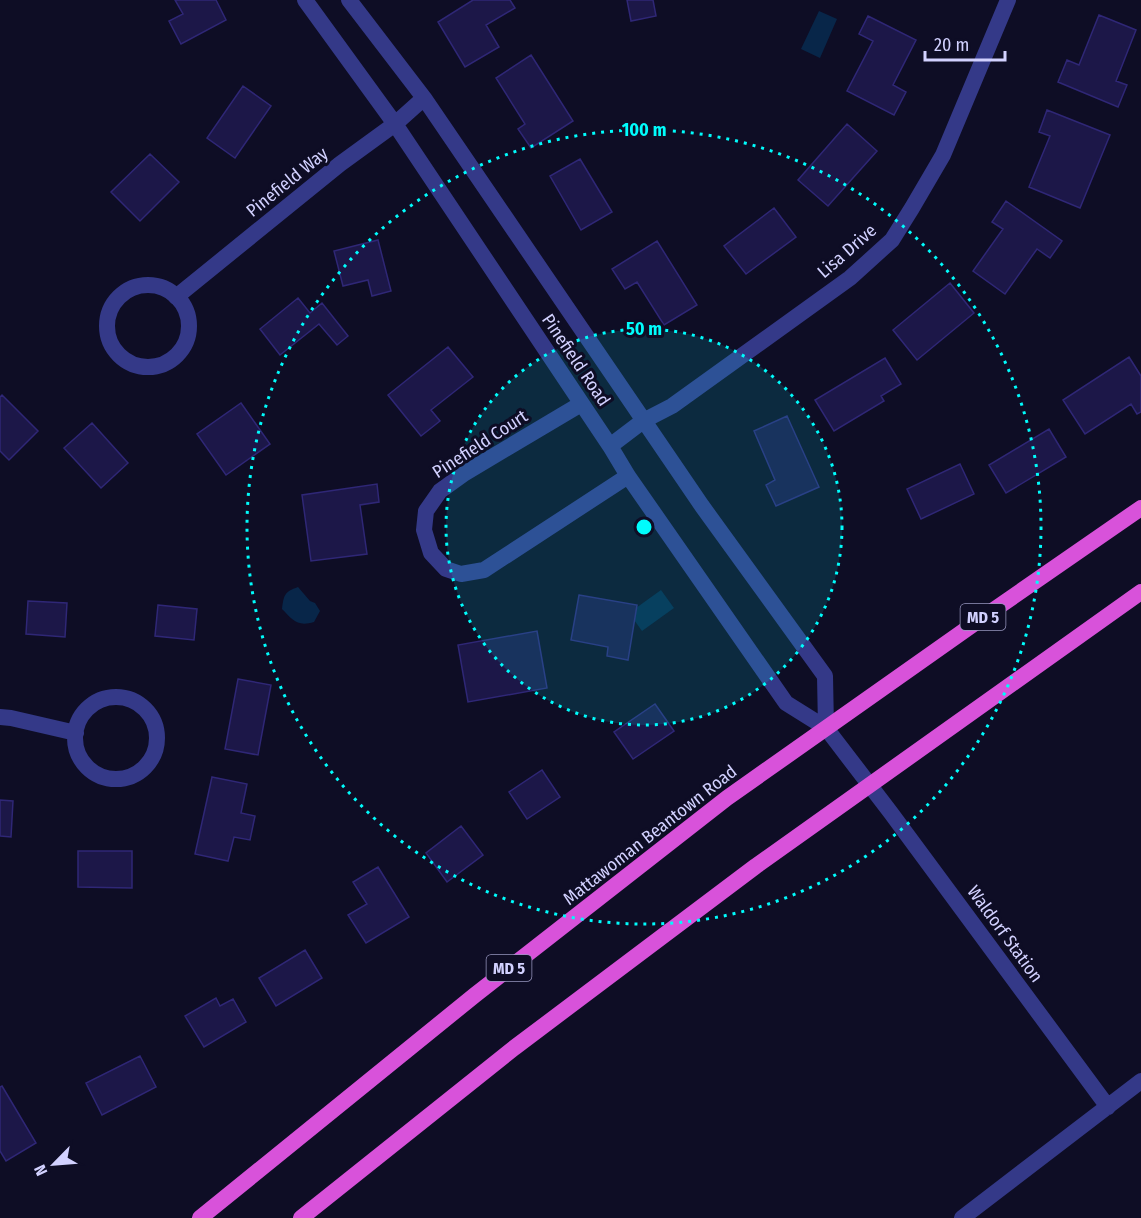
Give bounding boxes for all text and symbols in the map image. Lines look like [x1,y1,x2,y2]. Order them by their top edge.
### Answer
scale bar [925,24,1004,62]
text: 20 m [934,34,969,56]
text: 100 m [622,119,666,141]
street label: Pinefield Way [242,142,332,222]
street label: Lisa Drive [813,219,881,283]
street label: Pinefield Road [537,310,615,410]
text: 50 m [626,318,662,340]
street label: Pinefield Court [428,405,532,483]
centre of rings [634,517,654,537]
road number: MD 5 [960,604,1006,630]
street label: Mattawoman Beantown Road [559,760,741,910]
street label: Waldorf Station [963,881,1047,987]
road number: MD 5 [486,955,532,981]
north arrow [24,1134,84,1194]
text: N [30,1162,51,1178]

